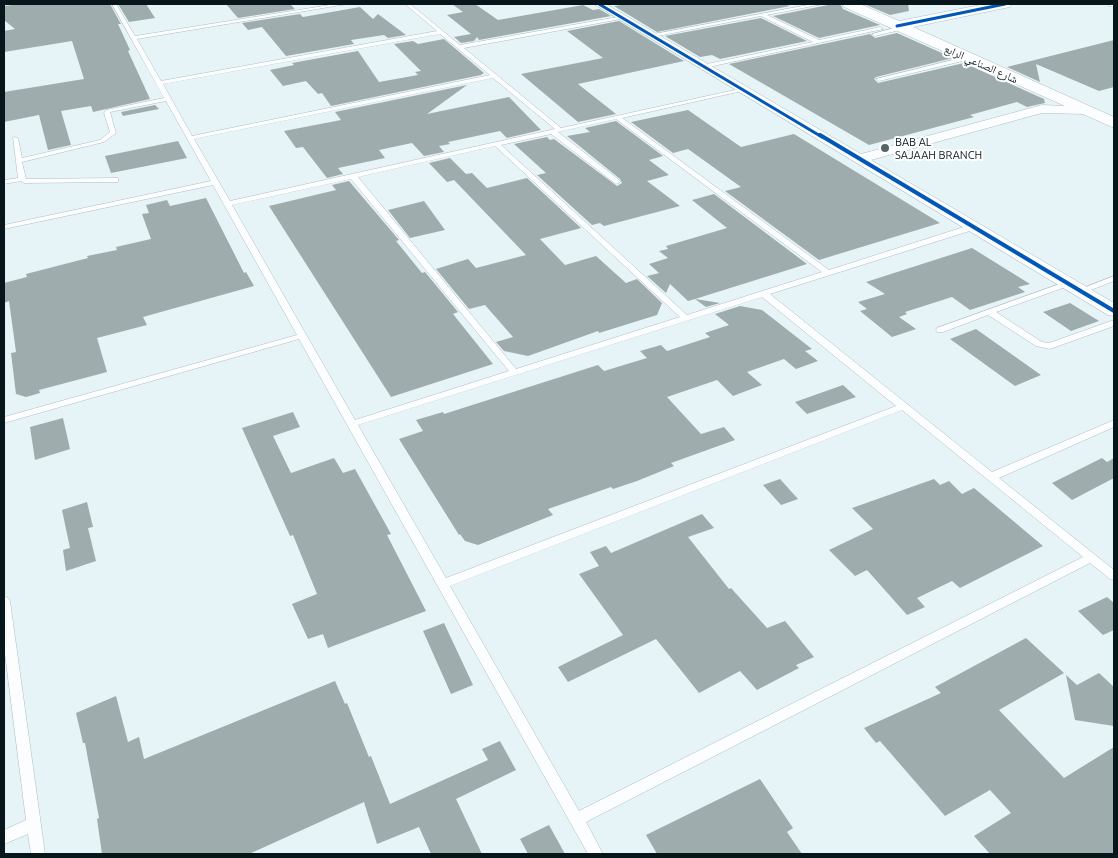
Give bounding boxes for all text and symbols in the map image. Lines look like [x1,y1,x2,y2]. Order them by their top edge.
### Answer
street label: شارع الصناعي الرابع [942,42,1020,86]
place label: BAB AL SAJAAH BRANCH [895,135,982,161]
marker: BAB AL SAJAAH BRANCH [879,142,891,154]

